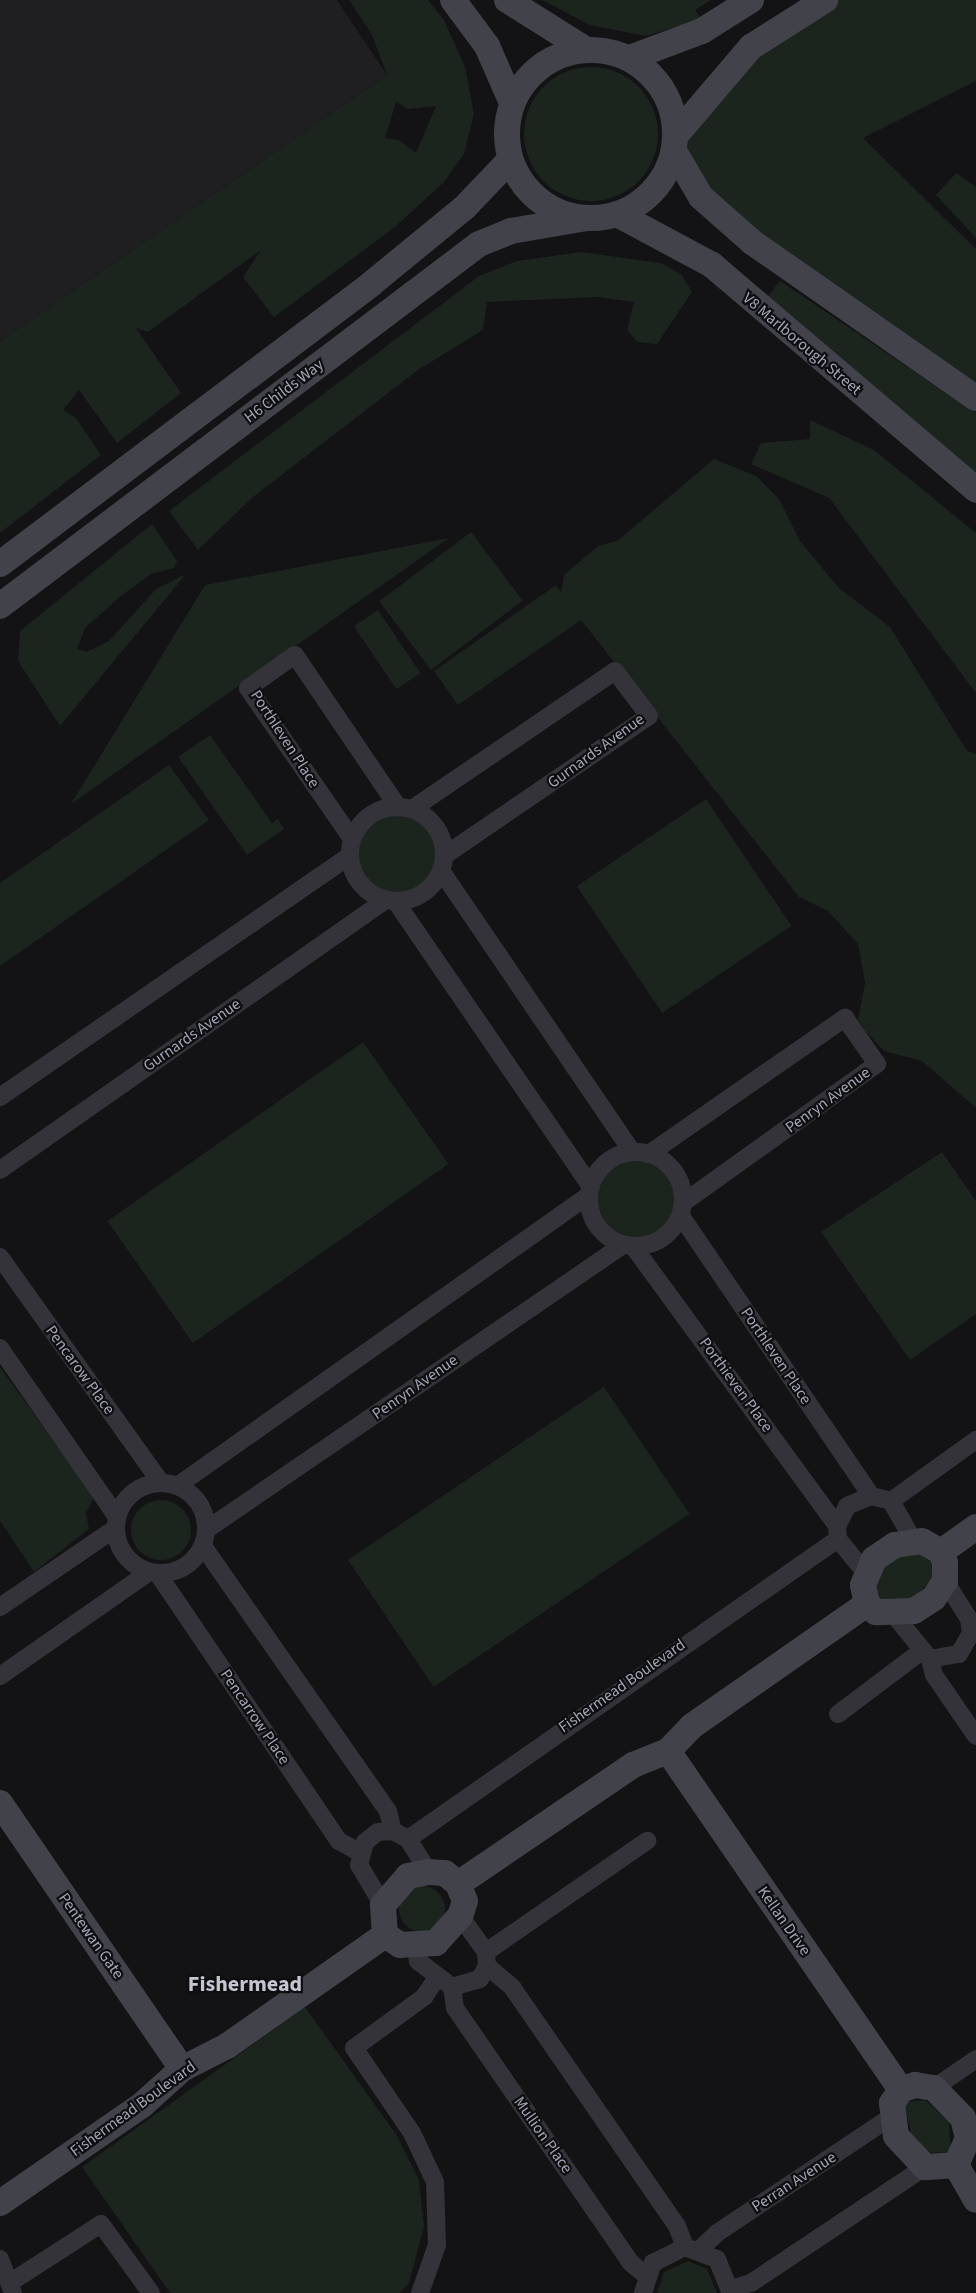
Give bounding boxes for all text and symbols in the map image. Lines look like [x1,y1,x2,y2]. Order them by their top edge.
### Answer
street label: V8 Marlborough Street [739,289,865,399]
street label: H6 Childs Way [241,355,327,427]
street label: Porthleven Place [246,687,324,791]
street label: Gurnards Avenue [544,710,648,792]
street label: Gurnards Avenue [140,994,244,1076]
street label: Penryn Avenue [782,1063,874,1137]
street label: Porthleven Place [737,1304,815,1408]
street label: Pencarow Place [41,1322,119,1418]
street label: Porthieven Place [695,1334,777,1436]
street label: Penryn Avenue [369,1350,461,1424]
street label: Fishermead Boulevard [555,1635,689,1737]
street label: Pencarrow Place [216,1666,294,1768]
street label: Kellan Drive [753,1883,815,1959]
street label: Pentewan Gate [54,1889,128,1983]
district label: Fishermead [188,1972,302,1998]
street label: Fishermead Boulevard [67,2057,199,2161]
street label: Mullion Place [510,2093,576,2177]
street label: Perran Avenue [748,2148,840,2216]

